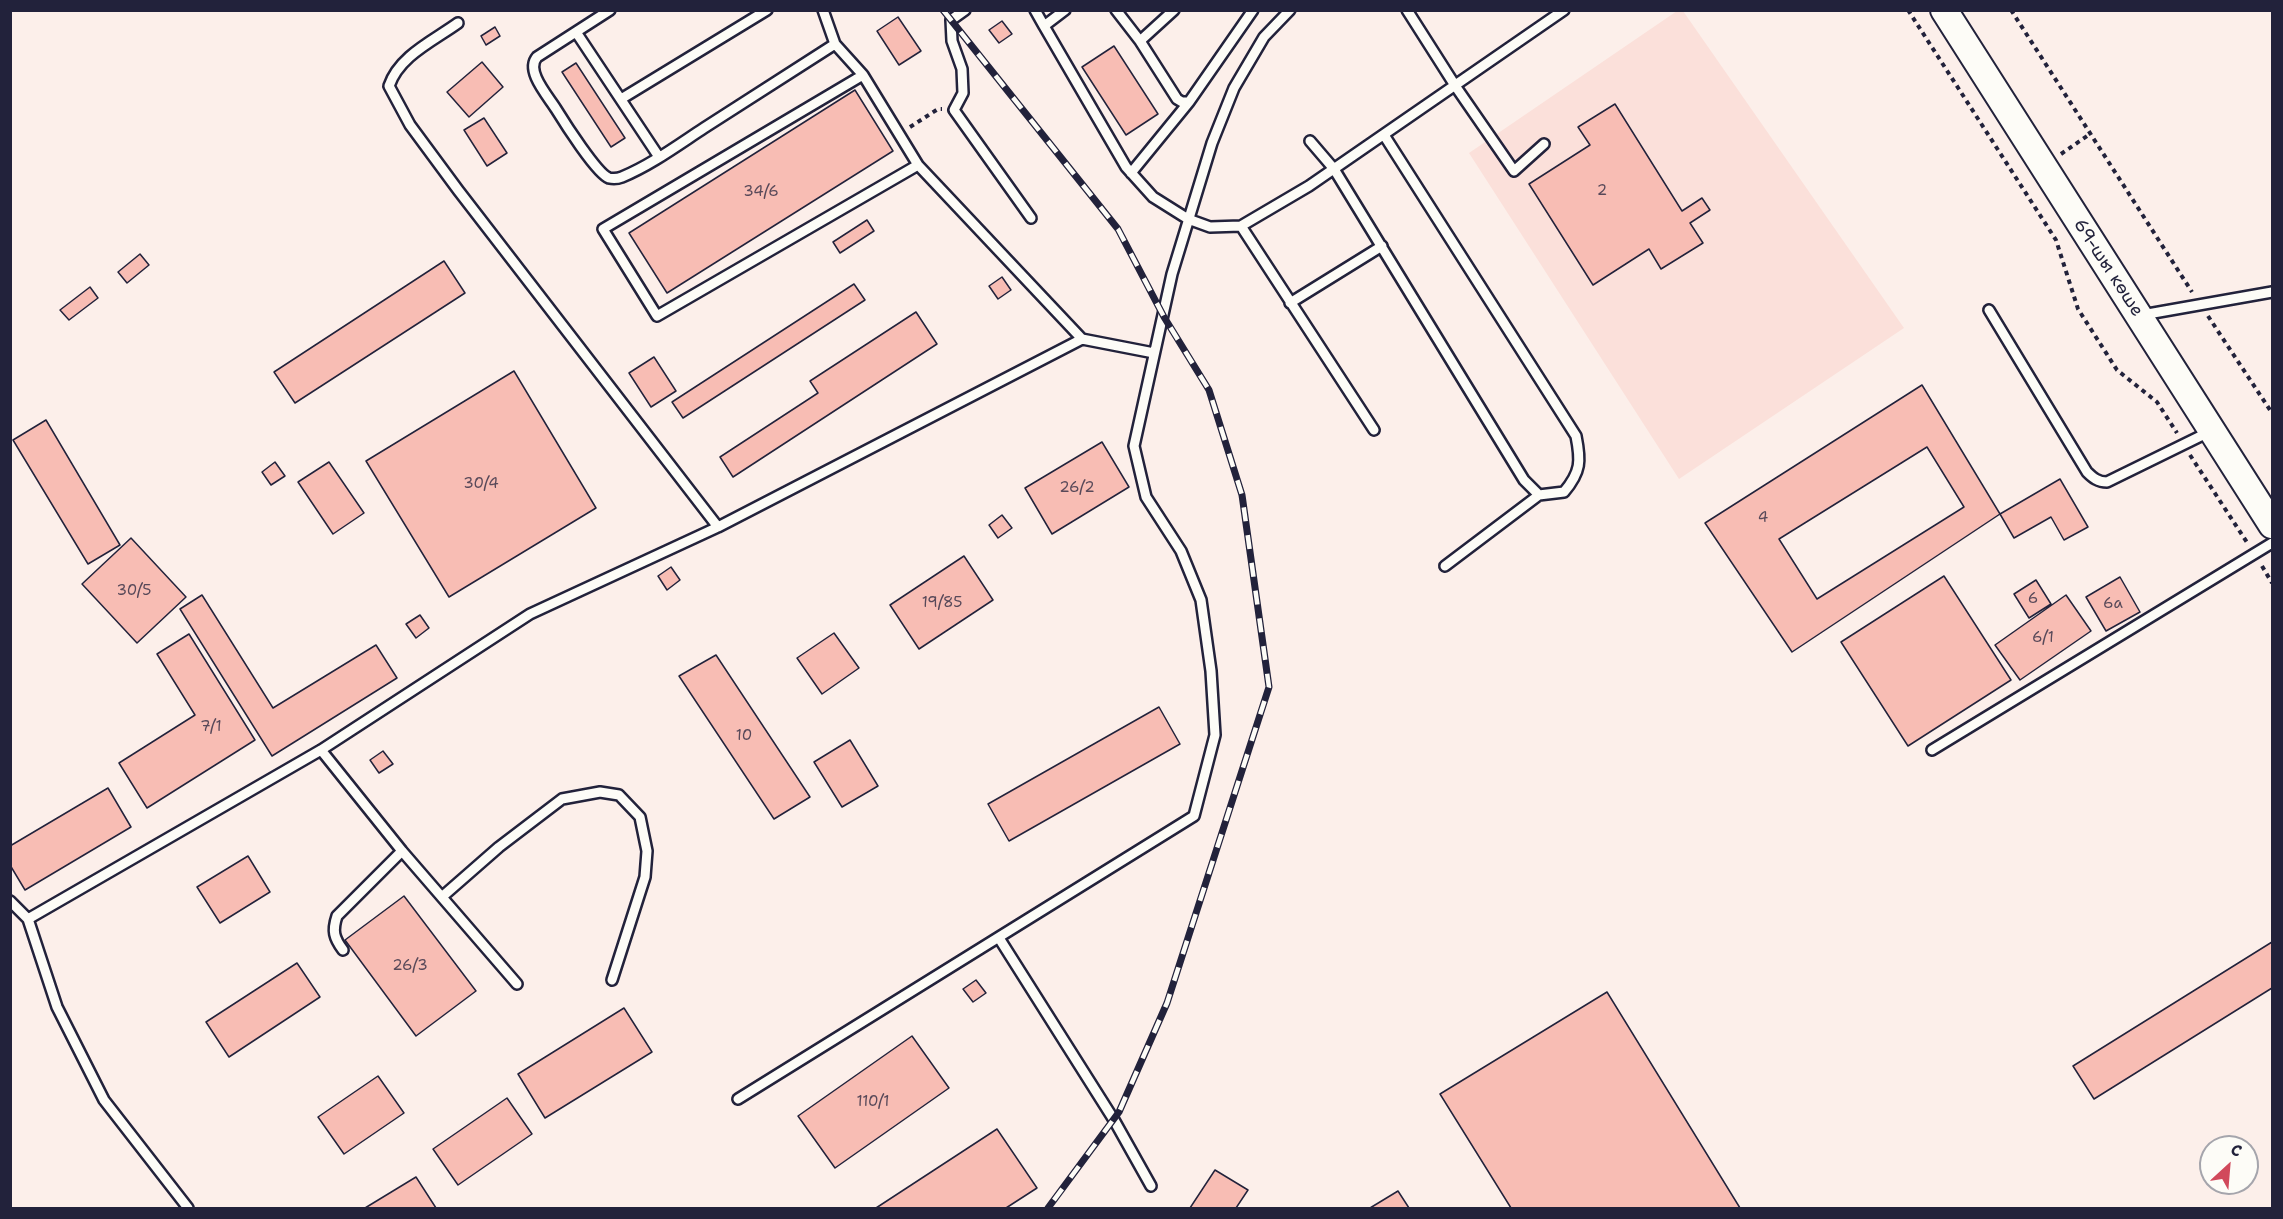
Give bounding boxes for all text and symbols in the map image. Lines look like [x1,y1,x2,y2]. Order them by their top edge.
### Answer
house number: 2 [1597,182,1607,200]
house number: 34/6 [743,183,779,201]
street label: 69-шы көше [2068,215,2148,321]
house number: 30/4 [463,475,499,493]
house number: 26/2 [1059,479,1095,497]
house number: 4 [1758,509,1768,527]
house number: 30/5 [116,582,152,600]
house number: 6 [2028,590,2038,608]
house number: 19/85 [922,594,962,612]
house number: 6а [2103,595,2123,613]
house number: 6/1 [2032,629,2054,647]
house number: 7/1 [200,718,222,736]
house number: 10 [736,727,752,745]
house number: 26/3 [392,957,428,975]
house number: 110/1 [856,1093,890,1111]
north arrow [2199,1135,2259,1195]
text: С [2227,1139,2245,1162]

